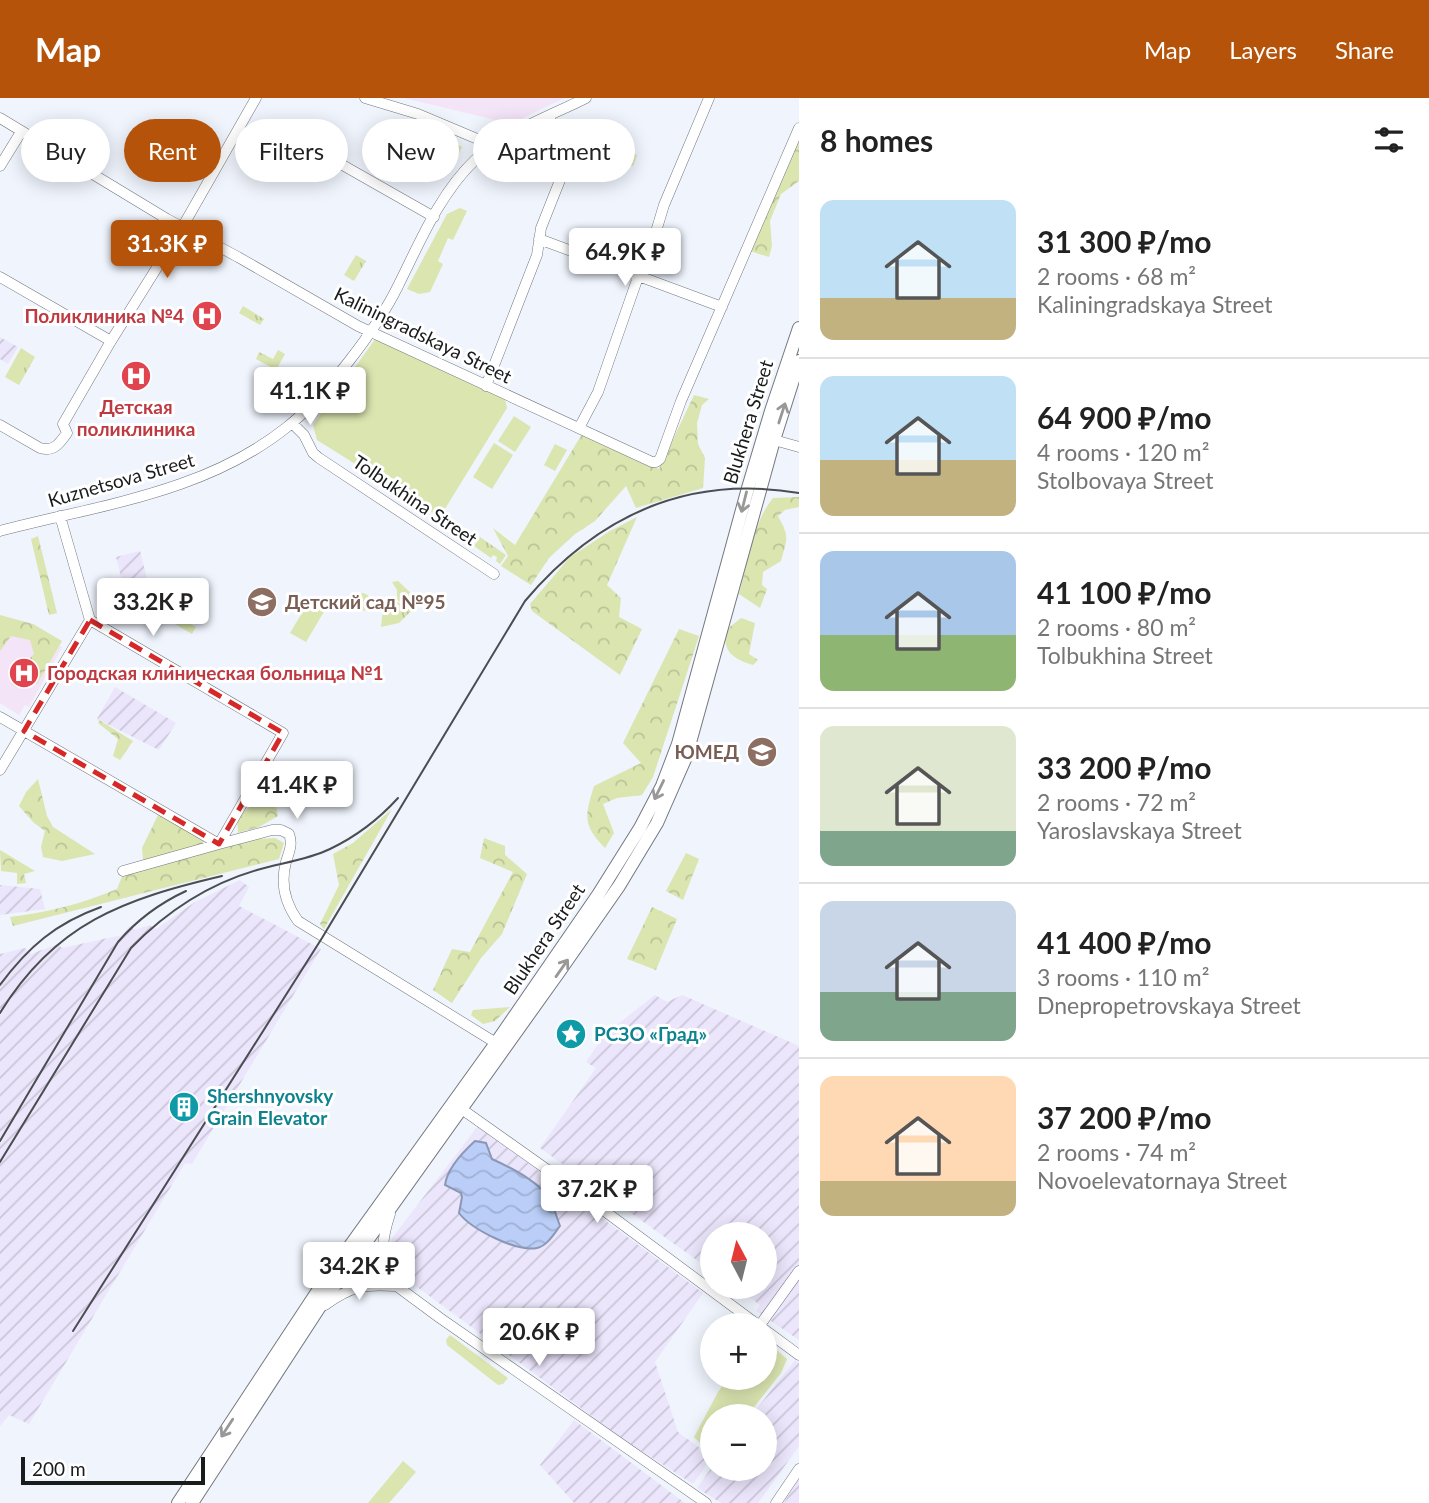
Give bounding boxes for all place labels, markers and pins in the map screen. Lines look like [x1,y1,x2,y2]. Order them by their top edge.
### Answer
pin: 31.3K ₽ [102,220,232,280]
pin: 64.9K ₽ [560,228,690,288]
hospital icon: Поликлиника №4 [190,299,224,333]
place label: Поликлиника №4 [24,304,184,327]
hospital icon: Детская поликлиника [119,359,153,393]
pin: 41.1K ₽ [245,368,375,427]
place label: Детская поликлиника [77,395,195,440]
pin: 33.2K ₽ [88,578,218,638]
school or university icon: Детский сад №95 [245,585,279,619]
place label: Детский сад №95 [285,590,446,613]
hospital icon: Городская клиническая больница №1 [7,656,41,690]
place label: Городская клиническая больница №1 [47,661,384,684]
school or university icon: ЮМЕД [745,735,779,769]
place label: ЮМЕД [675,740,739,763]
pin: 41.4K ₽ [232,762,362,821]
place icon: РСЗО «Град» [554,1017,588,1051]
place label: РСЗО «Град» [594,1022,707,1045]
place label: Shershnyovsky Grain Elevator [207,1084,334,1129]
building icon: Shershnyovsky Grain Elevator [167,1090,201,1124]
pin: 37.2K ₽ [532,1166,662,1225]
pin: 34.2K ₽ [294,1242,424,1302]
pin: 20.6K ₽ [474,1308,604,1368]

